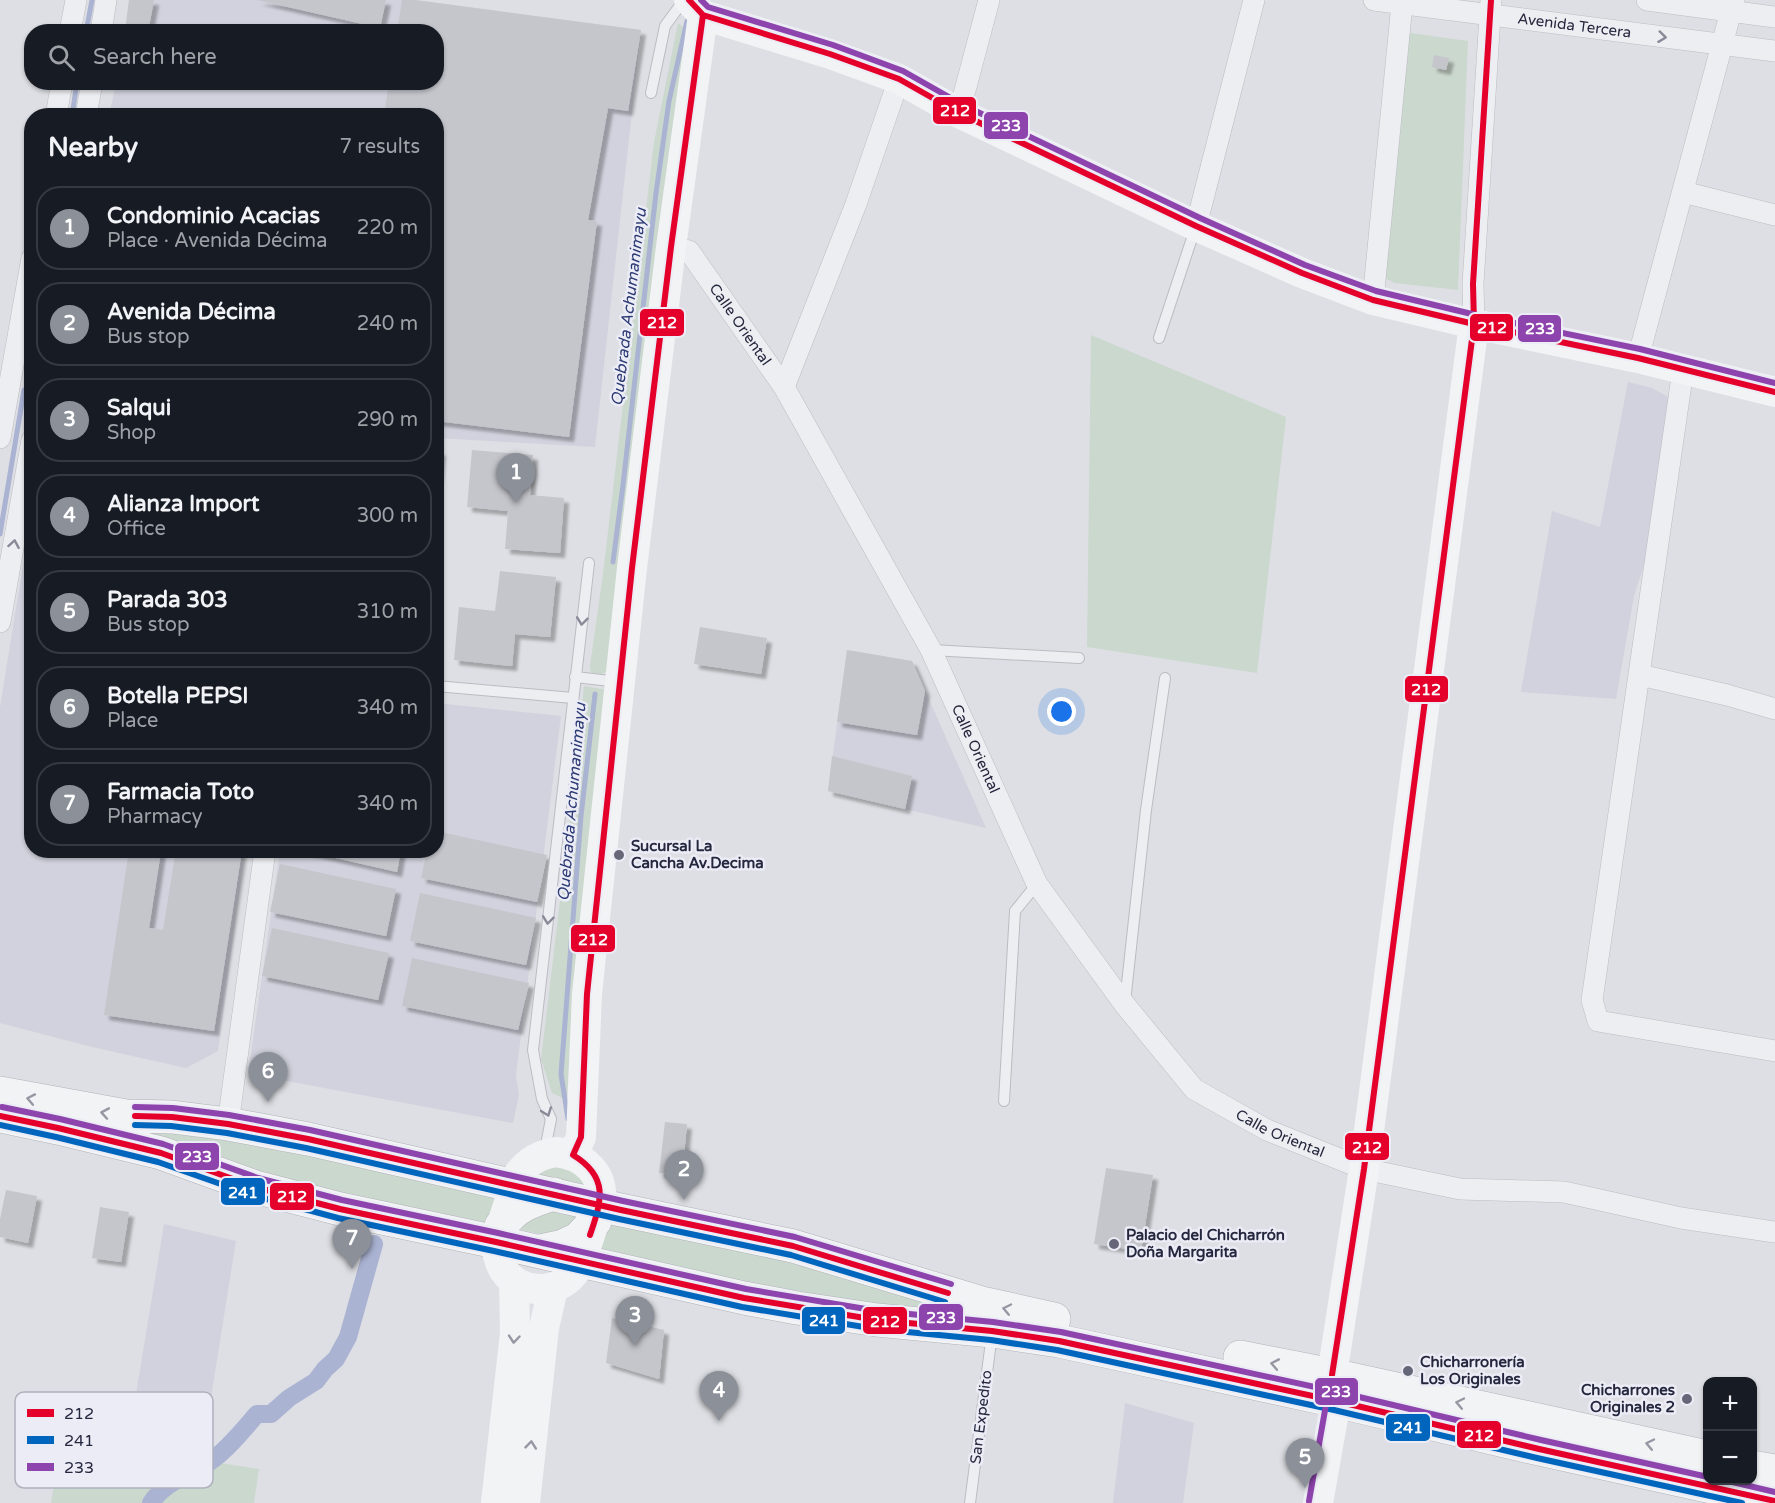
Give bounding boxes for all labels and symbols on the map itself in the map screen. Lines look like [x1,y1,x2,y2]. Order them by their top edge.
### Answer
street label: Avenida Tercera [1516,9,1632,42]
one-way arrow [1657,30,1666,43]
line badge: 212 [932,96,977,125]
text: 212 [940,101,970,121]
line badge: 233 [983,111,1029,140]
text: 233 [991,116,1021,136]
water label: Quebrada Achumanimayu [607,206,651,407]
street label: Calle Oriental [706,280,775,369]
line badge: 212 [639,308,685,337]
text: 212 [647,313,677,333]
line badge: 212 [1469,313,1514,342]
line badge: 233 [1517,314,1562,343]
text: 212 [1477,318,1507,338]
text: 233 [1525,319,1555,339]
pin: 1 [496,454,536,503]
one-way arrow [7,539,19,549]
one-way arrow [576,617,588,626]
line badge: 212 [1404,675,1449,703]
text: 212 [1411,680,1441,700]
your location [1047,697,1076,726]
water label: Quebrada Achumanimayu [553,701,591,902]
street label: Calle Oriental [948,701,1004,796]
place label: Sucursal La Cancha Av.Decima [631,837,764,872]
marker: Sucursal La Cancha Av.Decima [612,848,626,862]
one-way arrow [542,915,555,924]
line badge: 212 [570,924,616,953]
text: 212 [578,930,608,950]
pin: 6 [248,1052,288,1102]
one-way arrow [26,1093,36,1106]
one-way arrow [540,1105,552,1116]
street label: Calle Oriental [1233,1105,1327,1161]
one-way arrow [100,1107,109,1119]
line badge: 212 [1344,1132,1390,1161]
text: 212 [1352,1138,1382,1158]
line badge: 233 [174,1142,220,1171]
text: 233 [182,1147,212,1167]
pin: 2 [664,1150,704,1200]
line badge: 241 [220,1177,266,1206]
line badge: 212 [269,1182,315,1211]
text: 241 [228,1183,258,1203]
text: 212 [277,1187,307,1207]
pin: 7 [332,1220,372,1269]
place label: Palacio del Chicharrón Doña Margarita [1126,1226,1285,1262]
marker: Palacio del Chicharrón Doña Margarita [1107,1237,1121,1251]
pin: 3 [616,1296,654,1346]
line badge: 233 [918,1303,964,1331]
one-way arrow [1002,1303,1012,1316]
line badge: 241 [801,1306,846,1335]
line badge: 212 [862,1306,908,1335]
text: 233 [926,1308,956,1328]
text: 241 [809,1311,839,1331]
text: 212 [870,1312,900,1332]
one-way arrow [508,1335,521,1344]
place label: Chicharronería Los Originales [1420,1353,1525,1389]
one-way arrow [1270,1358,1280,1371]
marker: Chicharronería Los Originales [1401,1364,1415,1378]
street label: San Expedito [966,1369,996,1465]
pin: 4 [700,1372,738,1421]
line badge: 233 [1314,1377,1359,1406]
place label: Chicharrones Originales 2 [1581,1381,1675,1417]
text: 233 [1321,1382,1351,1402]
legend [15,1392,213,1488]
marker: Chicharrones Originales 2 [1680,1392,1694,1406]
one-way arrow [1455,1397,1465,1410]
text: 212 [64,1404,94,1424]
line badge: 241 [1385,1413,1431,1442]
text: 241 [1393,1418,1423,1438]
line badge: 212 [1456,1420,1502,1449]
text: 212 [1464,1426,1494,1446]
text: 241 [64,1431,94,1451]
pin: 5 [1286,1438,1324,1488]
one-way arrow [1646,1438,1656,1451]
one-way arrow [524,1440,537,1449]
text: 233 [64,1458,94,1478]

